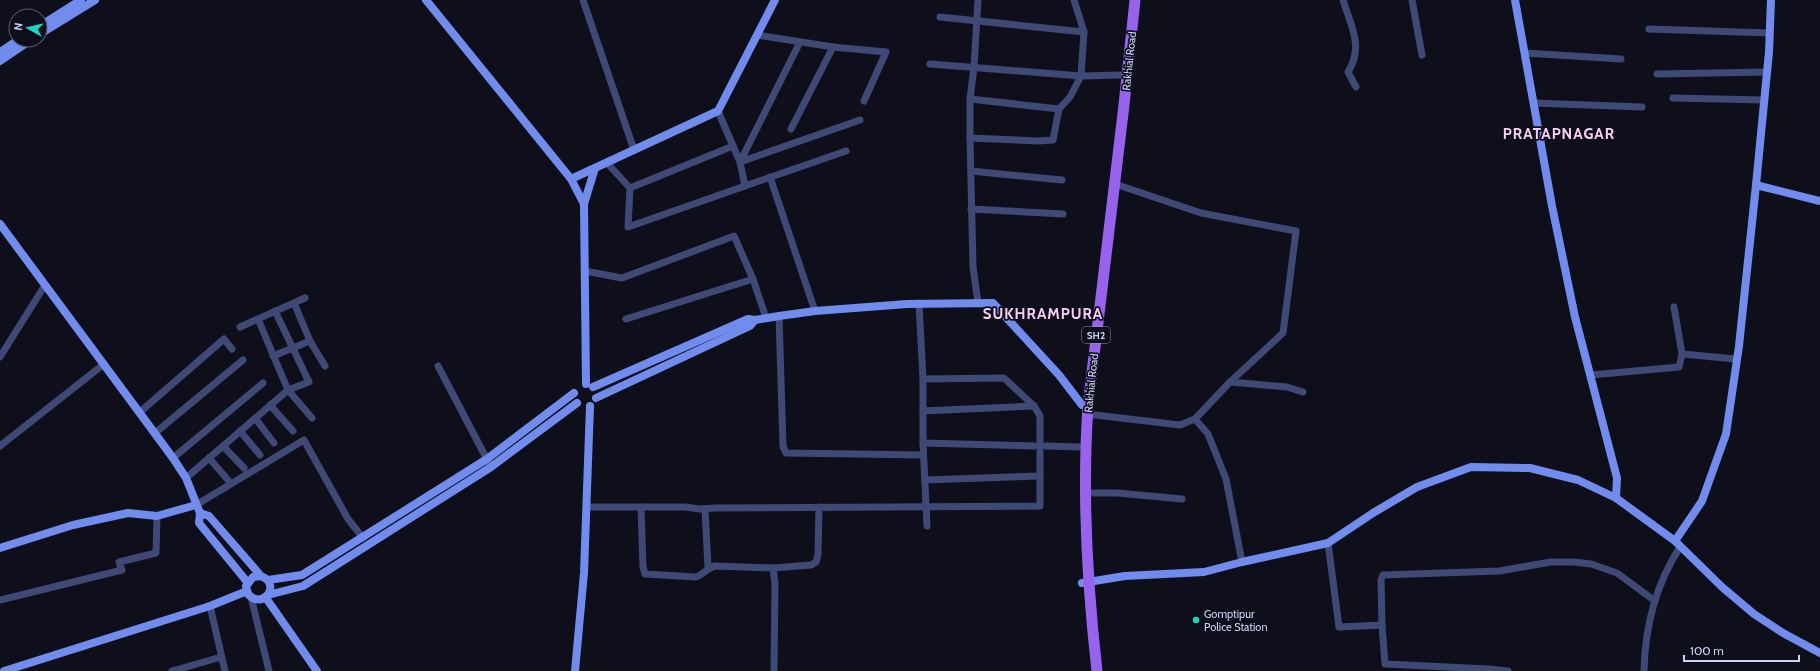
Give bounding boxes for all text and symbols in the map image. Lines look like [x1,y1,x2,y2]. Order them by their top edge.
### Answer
north arrow [8,8,48,48]
text: N [11,22,26,31]
street label: Rakhial Road [1119,31,1139,91]
district label: PRATAPNAGAR [1503,125,1615,143]
district label: SUKHRAMPURA [983,305,1103,323]
road number: SH2 [1082,327,1110,343]
street label: Rakhial Road [1081,353,1101,413]
place label: Gomptipur Police Station [1204,607,1268,634]
marker: Gomptipur Police Station [1191,615,1201,625]
scale bar [1684,637,1799,663]
text: 100 m [1690,643,1724,658]

